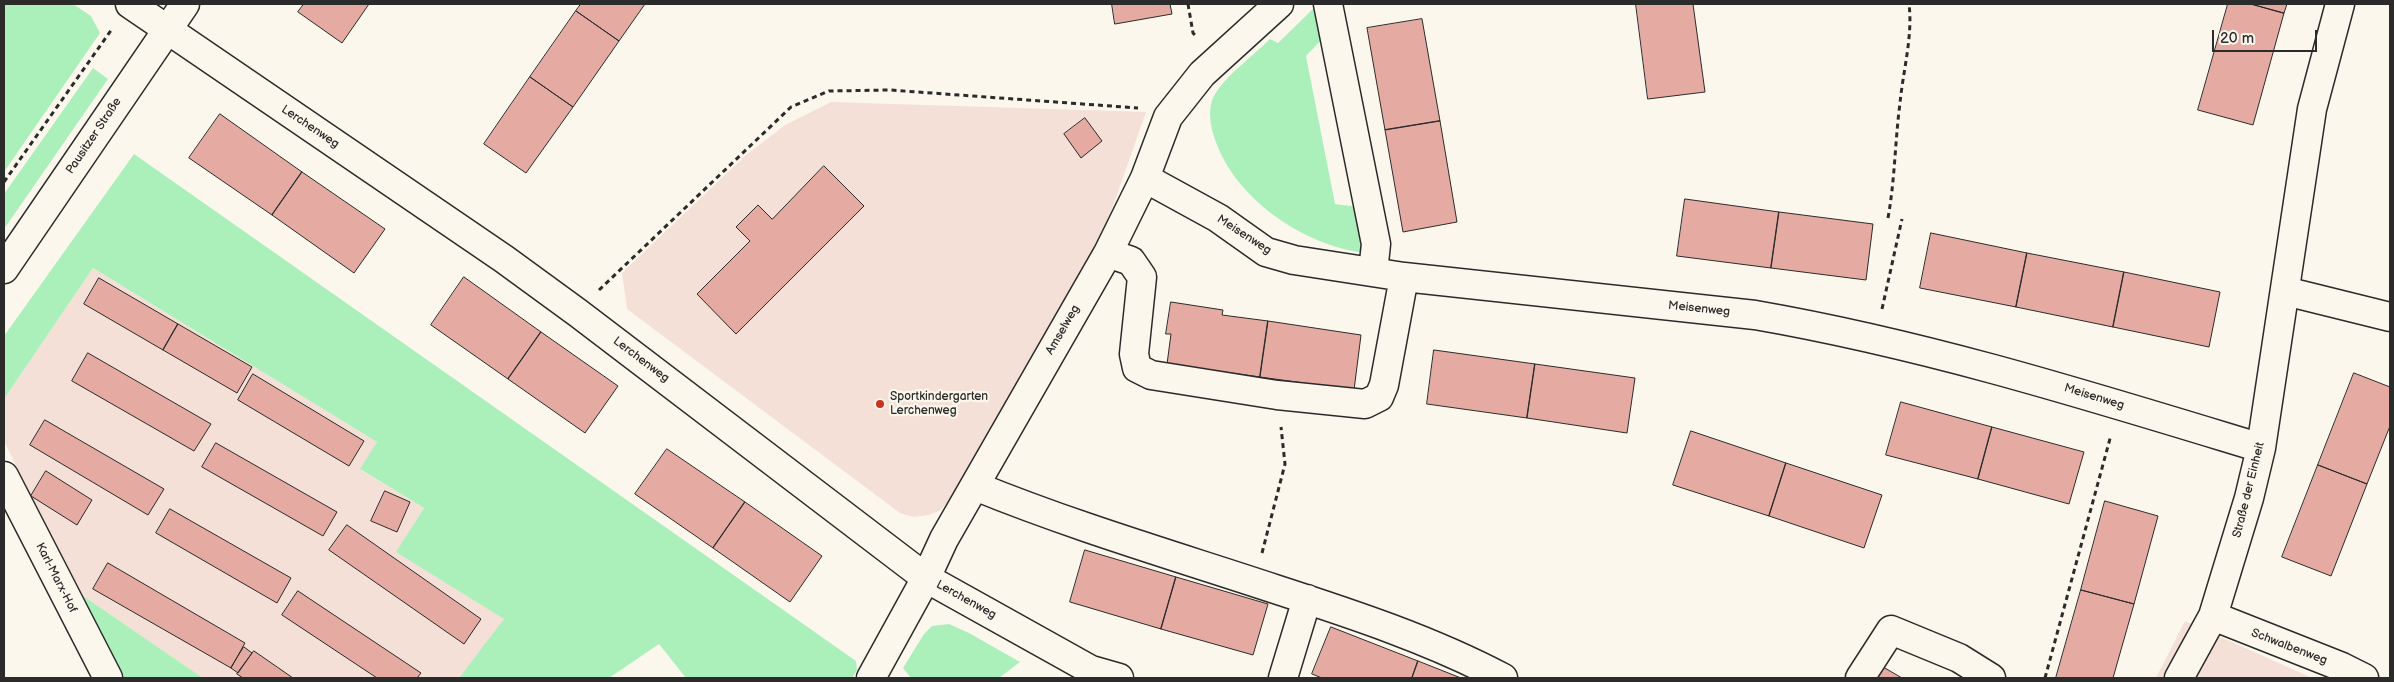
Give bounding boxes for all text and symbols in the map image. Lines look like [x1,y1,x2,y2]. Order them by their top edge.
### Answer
scale bar [2214,20,2319,52]
text: 20 m [2220,29,2254,48]
street label: Pausitzer Straße [63,95,125,177]
street label: Lerchenweg [278,102,342,152]
street label: Meisenweg [1214,212,1274,258]
street label: Meisenweg [1667,299,1731,319]
street label: Amselweg [1043,303,1083,357]
street label: Lerchenweg [610,334,672,386]
street label: Meisenweg [2062,381,2126,413]
place label: Sportkindergarten Lerchenweg [890,390,988,418]
marker: Sportkindergarten Lerchenweg [874,398,886,410]
street label: Straße der Einheit [2230,441,2268,539]
street label: Karl-Marx-Hof [32,541,80,615]
street label: Lerchenweg [933,578,999,622]
street label: Schwalbenweg [2249,626,2329,668]

